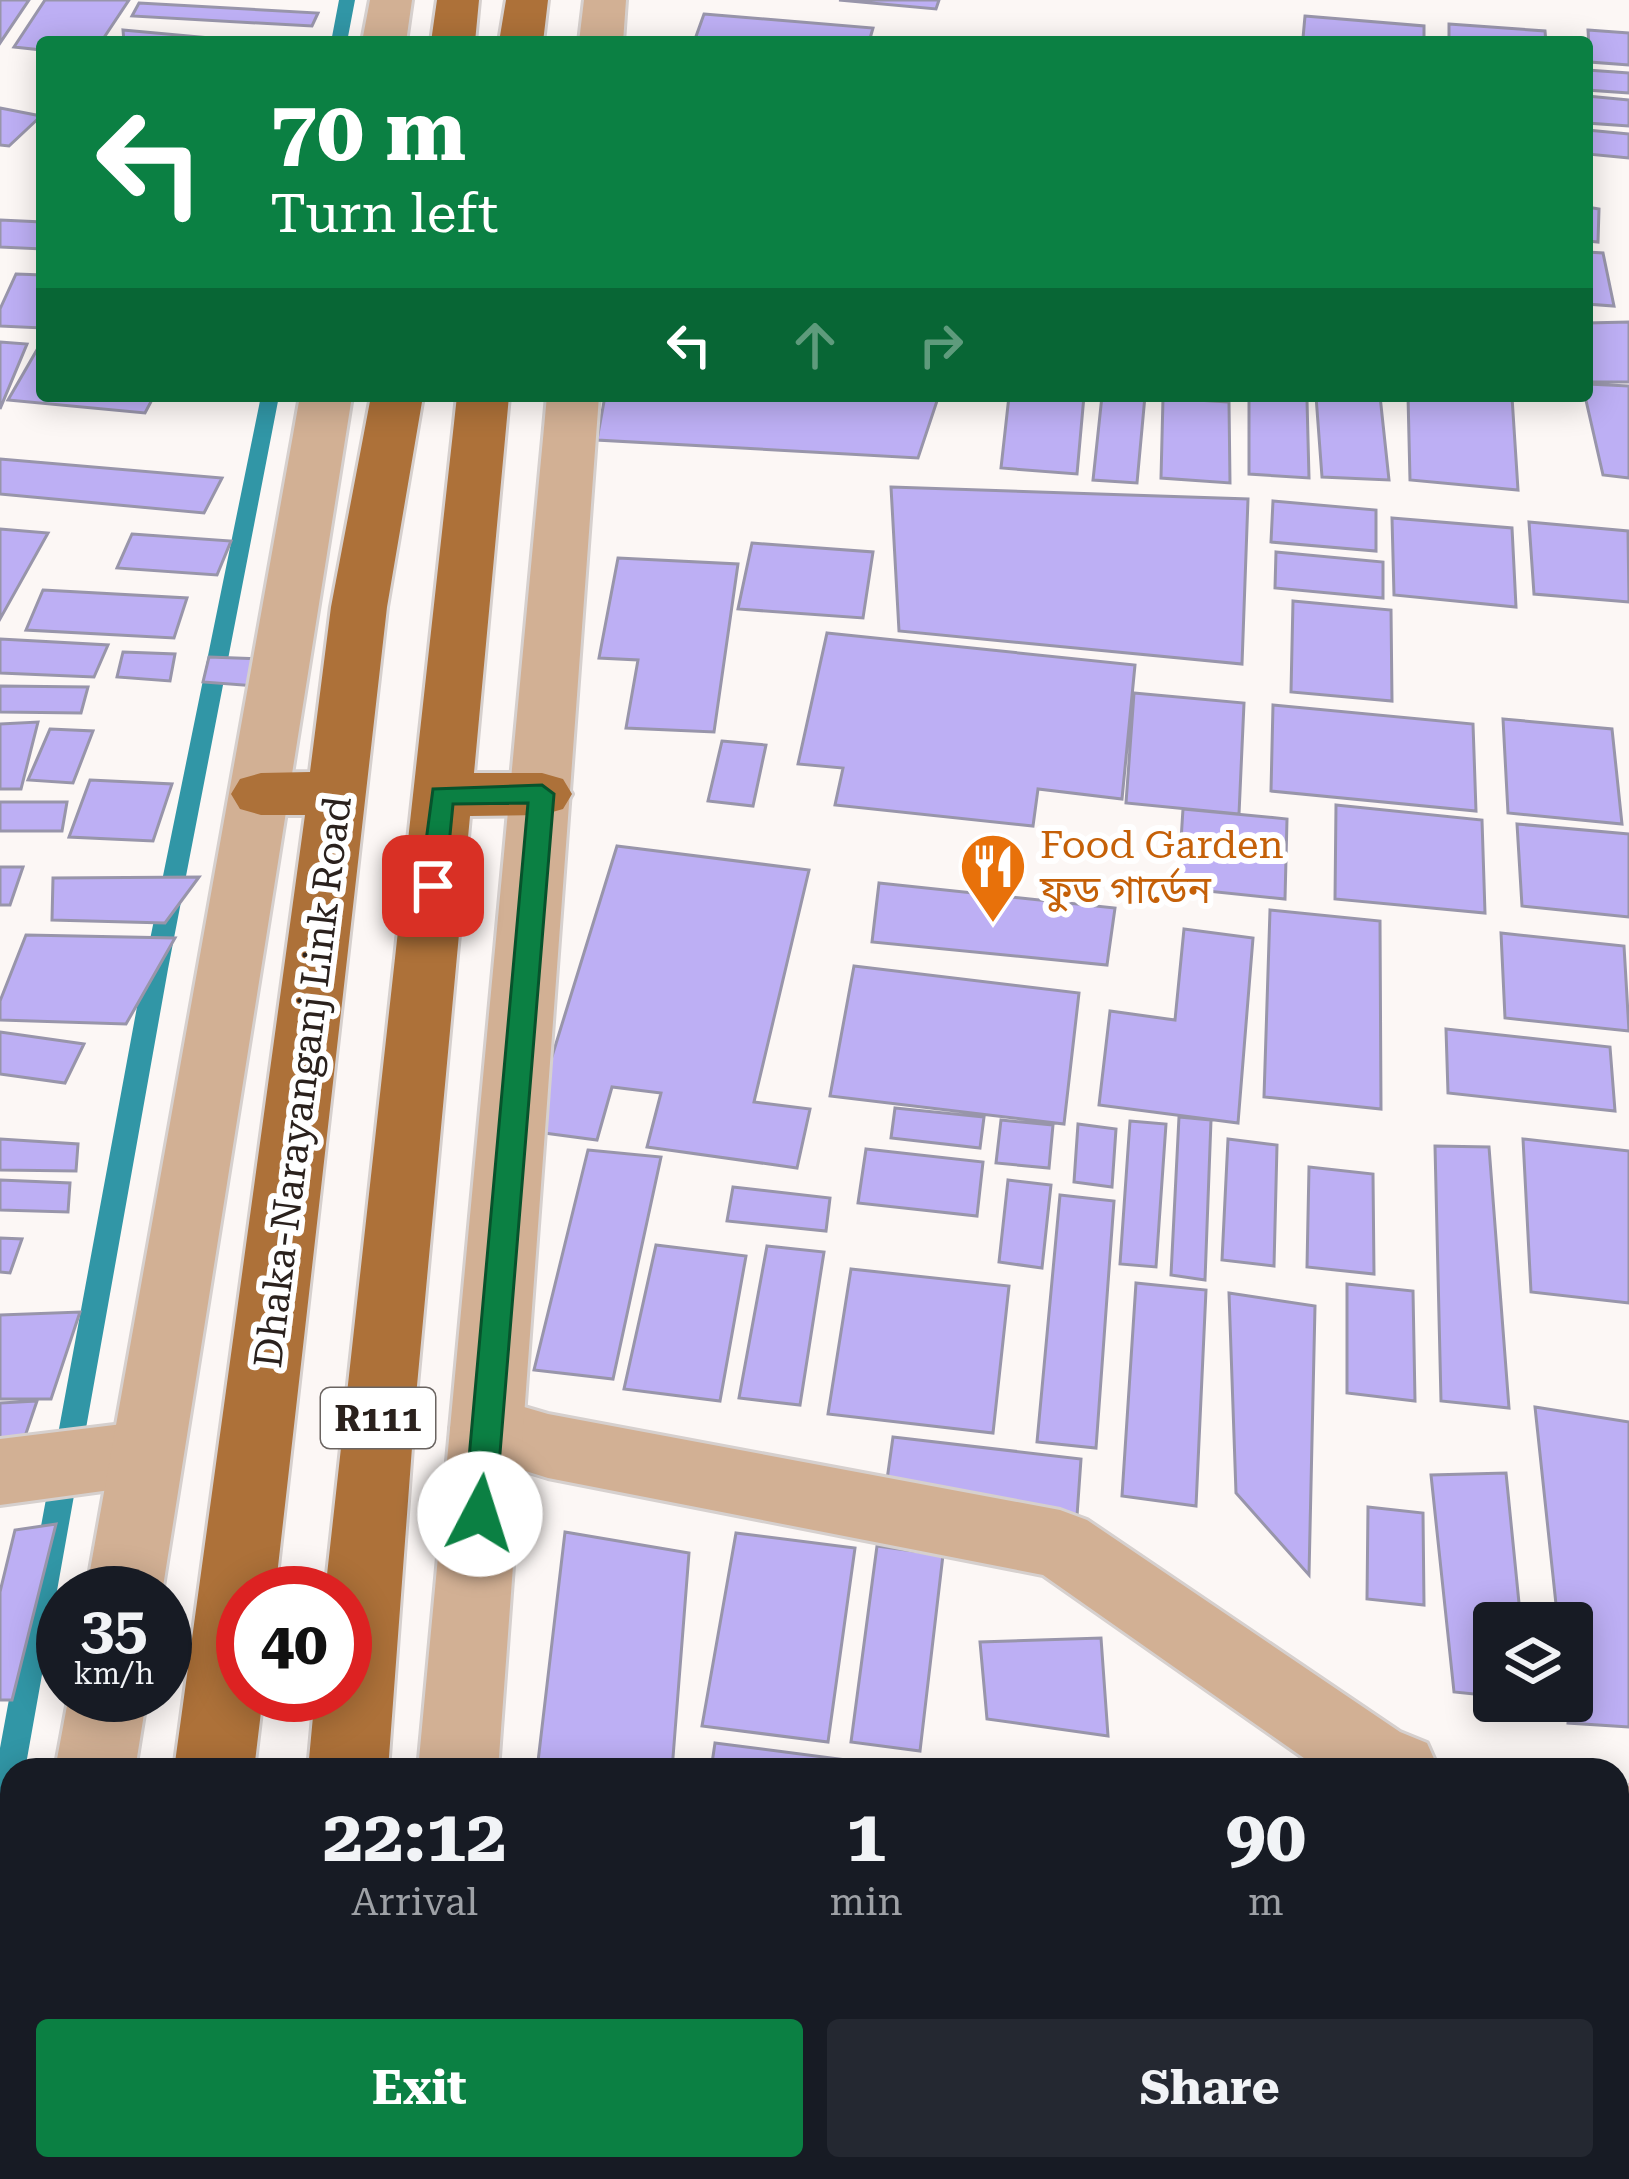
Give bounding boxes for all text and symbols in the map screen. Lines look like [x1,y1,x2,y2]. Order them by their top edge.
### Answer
text: 70 m [270,82,466,180]
icon: left [72,84,228,240]
text: Turn left [270,182,498,245]
icon: left [656,312,722,378]
icon: ahead [782,312,848,378]
icon: right [908,312,974,378]
street label: Dhaka-Narayanganj Link Road [245,794,361,1370]
place label: Food Garden ফুড গার্ডেন [1039,822,1284,913]
restaurant icon: Food Garden ফুড গার্ডেন [958,831,1028,925]
pin [382,835,484,937]
icon: arrive [400,853,466,919]
road number: R111 [321,1388,435,1448]
position arrow [417,1451,543,1577]
speed limit sign: 40 [216,1566,372,1722]
text: 35 [80,1593,148,1664]
map controls [1473,1602,1593,1722]
button: layers [1473,1602,1593,1722]
text: km/h [74,1656,154,1691]
text: 22:12 [323,1794,507,1879]
text: 1 [846,1794,886,1879]
text: 90 [1225,1794,1306,1879]
text: Arrival [351,1879,478,1925]
text: min [829,1879,903,1925]
text: m [1248,1879,1284,1925]
button: Exit [36,2019,803,2157]
button: Share [827,2019,1593,2157]

